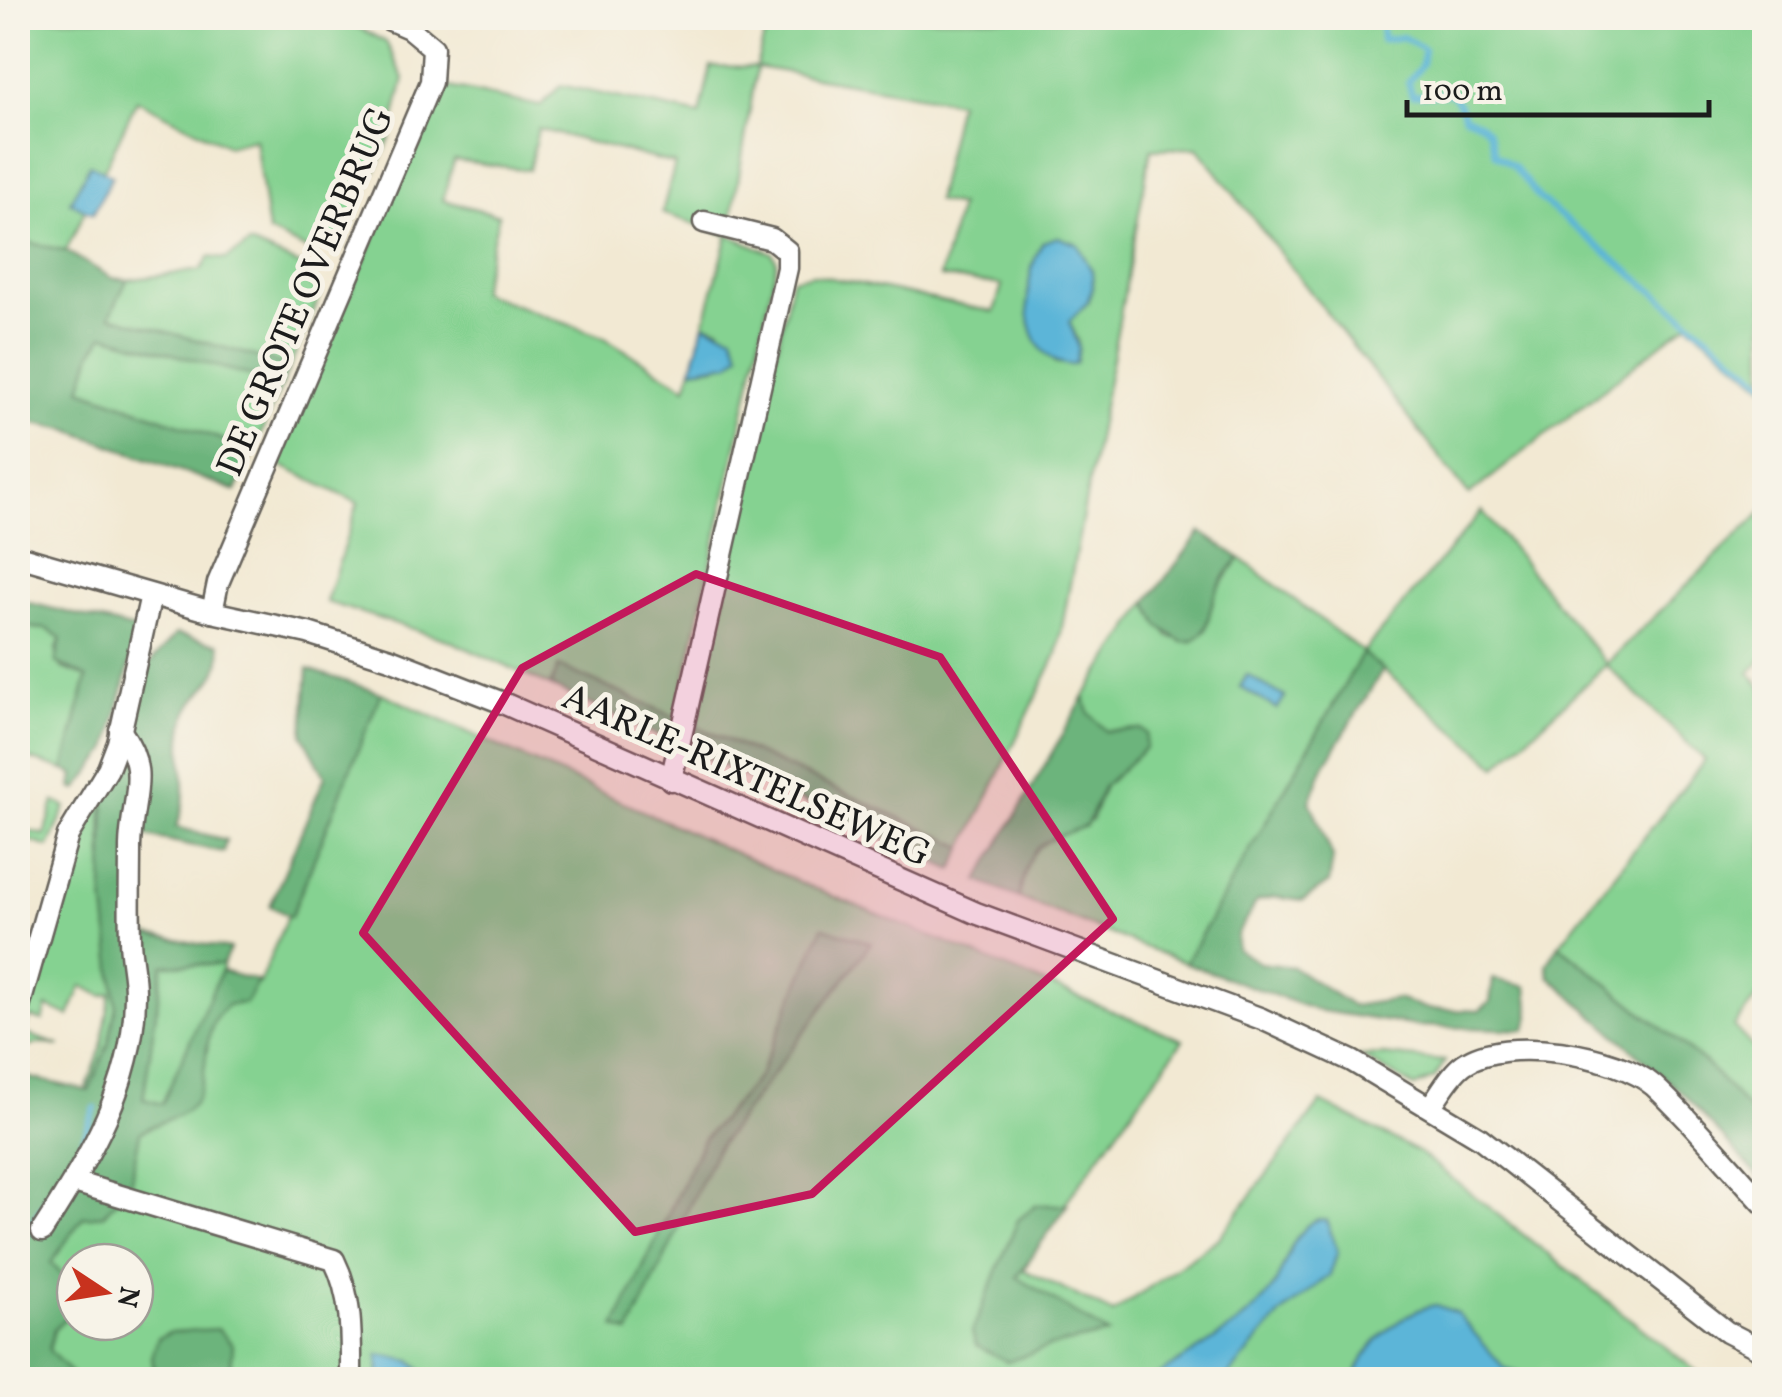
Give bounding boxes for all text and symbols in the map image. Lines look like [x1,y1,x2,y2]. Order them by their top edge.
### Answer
scale bar [1407,55,1710,117]
text: 100 m [1422,71,1503,113]
street label: DE GROTE OVERBRUG [205,100,409,485]
street label: AARLE-RIXTELSEWEG [553,672,938,882]
north arrow [55,1242,155,1342]
text: N [106,1283,148,1311]

